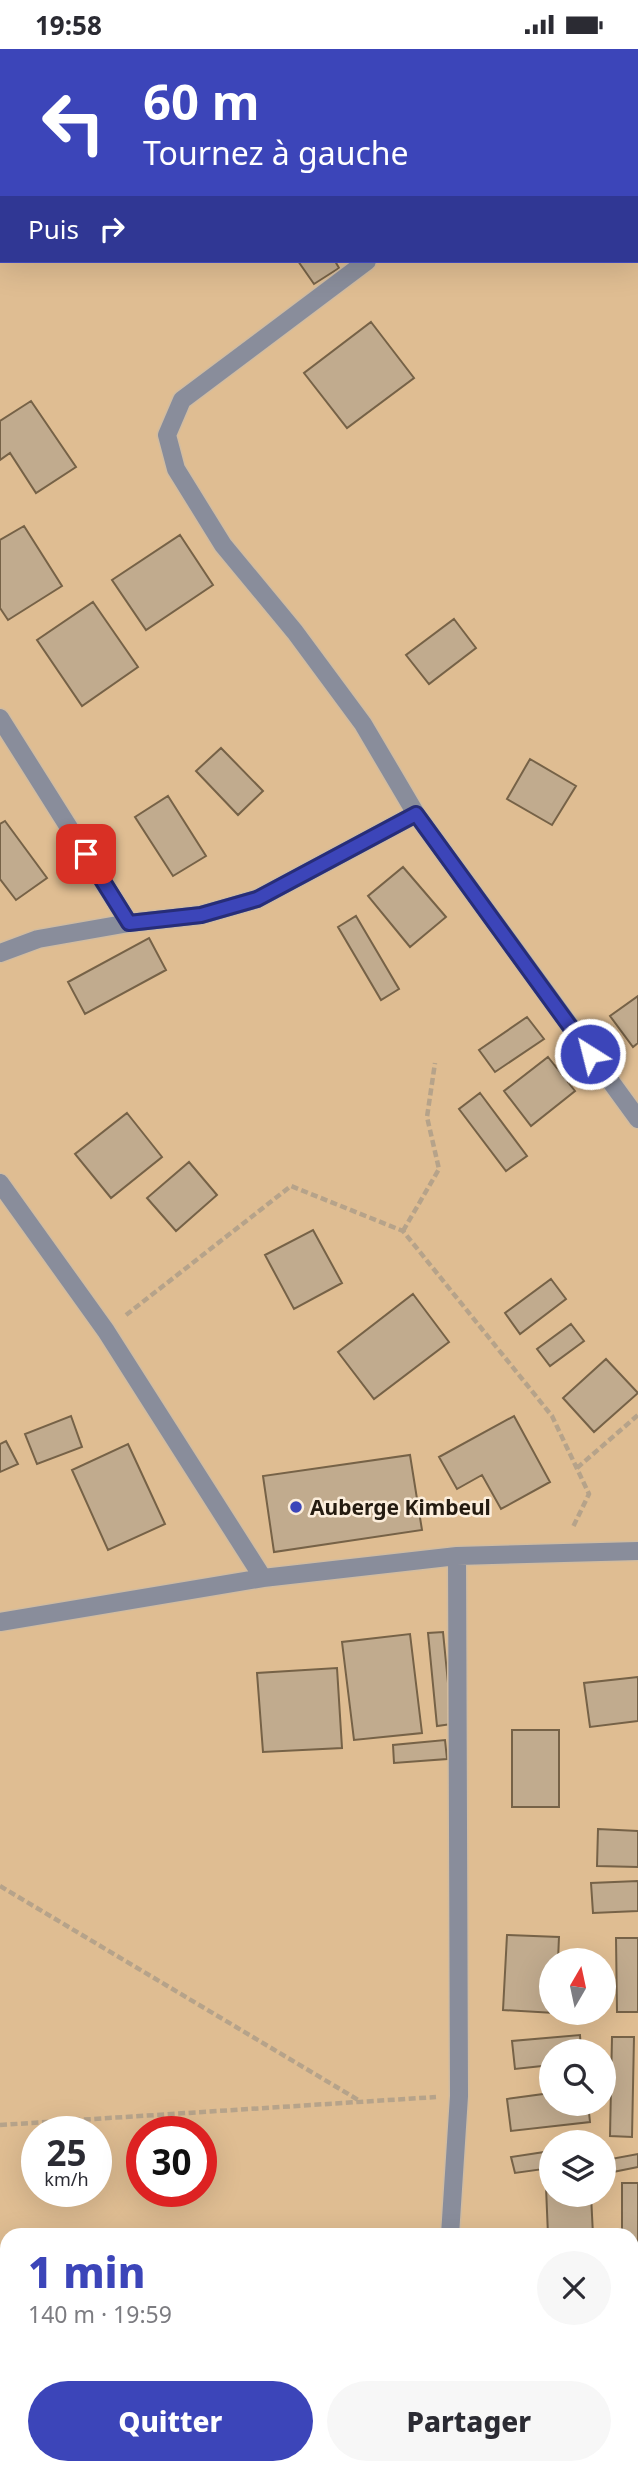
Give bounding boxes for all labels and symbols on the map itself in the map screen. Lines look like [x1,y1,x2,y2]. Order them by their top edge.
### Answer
pin [56,824,116,884]
position arrow [553,1017,627,1091]
place label: Auberge Kimbeul [310,1493,491,1521]
marker: Auberge Kimbeul [288,1499,304,1515]
north arrow [539,1948,616,2025]
speed limit sign: 30 [126,2116,217,2207]

